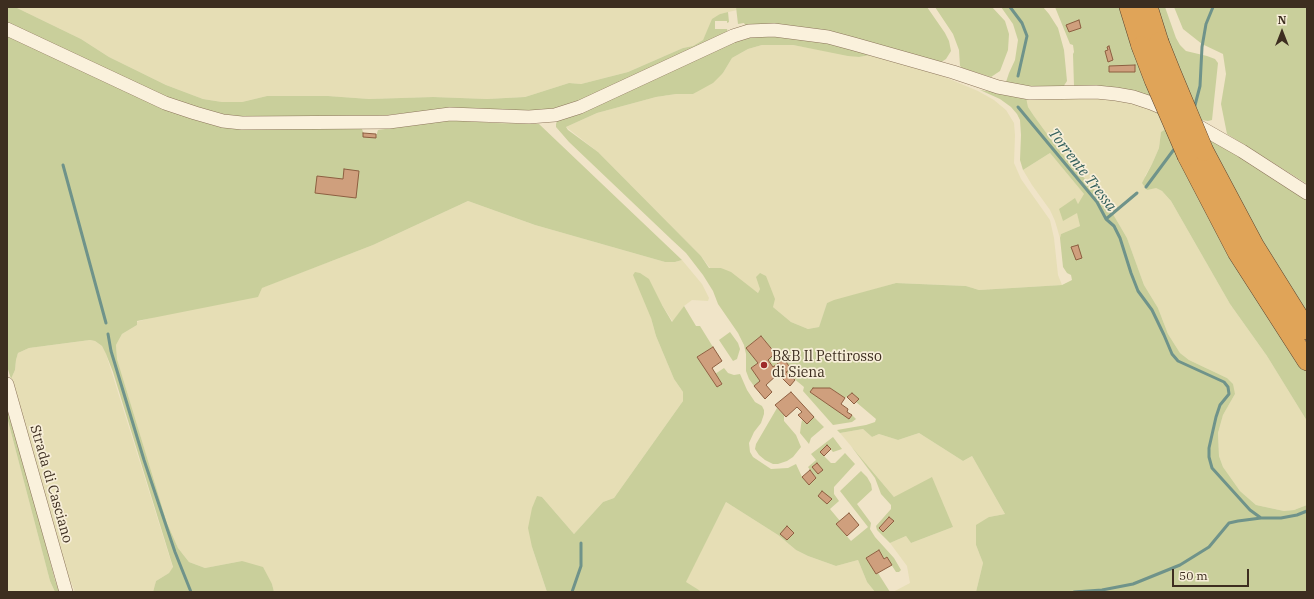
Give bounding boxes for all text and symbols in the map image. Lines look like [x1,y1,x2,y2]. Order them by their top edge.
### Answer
north arrow [1262,12,1302,52]
text: N [1278,13,1286,27]
water label: Torrente Tressa [1044,125,1120,215]
place label: B&B Il Pettirosso di Siena [772,349,882,382]
marker: B&B Il Pettirosso di Siena [759,360,769,370]
street label: Strada di Casciano [26,423,76,545]
scale bar [1174,561,1251,587]
text: 50 m [1179,568,1208,583]

